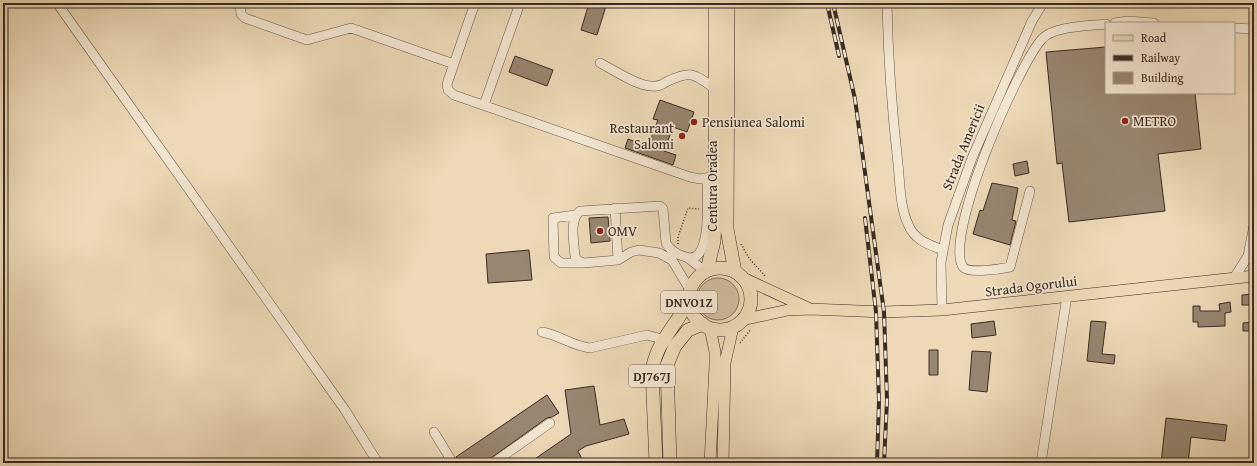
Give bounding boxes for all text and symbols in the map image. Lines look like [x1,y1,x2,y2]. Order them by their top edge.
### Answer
legend [1105,22,1235,94]
text: Road [1141,29,1167,46]
text: Railway [1141,49,1180,66]
text: Building [1141,69,1184,86]
street label: Strada Americii [937,101,989,193]
place label: METRO [1133,111,1176,131]
place label: Pensiunea Salomi [702,112,805,132]
marker: METRO [1120,116,1130,126]
marker: Pensiunea Salomi [689,117,699,127]
place label: Restaurant Salomi [610,118,674,154]
marker: Restaurant Salomi [677,131,687,141]
street label: Centura Oradea [702,140,722,232]
place label: OMV [608,221,637,241]
marker: OMV [595,226,605,236]
street label: Strada Ogorului [984,270,1078,302]
road number: DNVO1Z [661,291,717,313]
road number: DJ767J [629,365,675,387]

